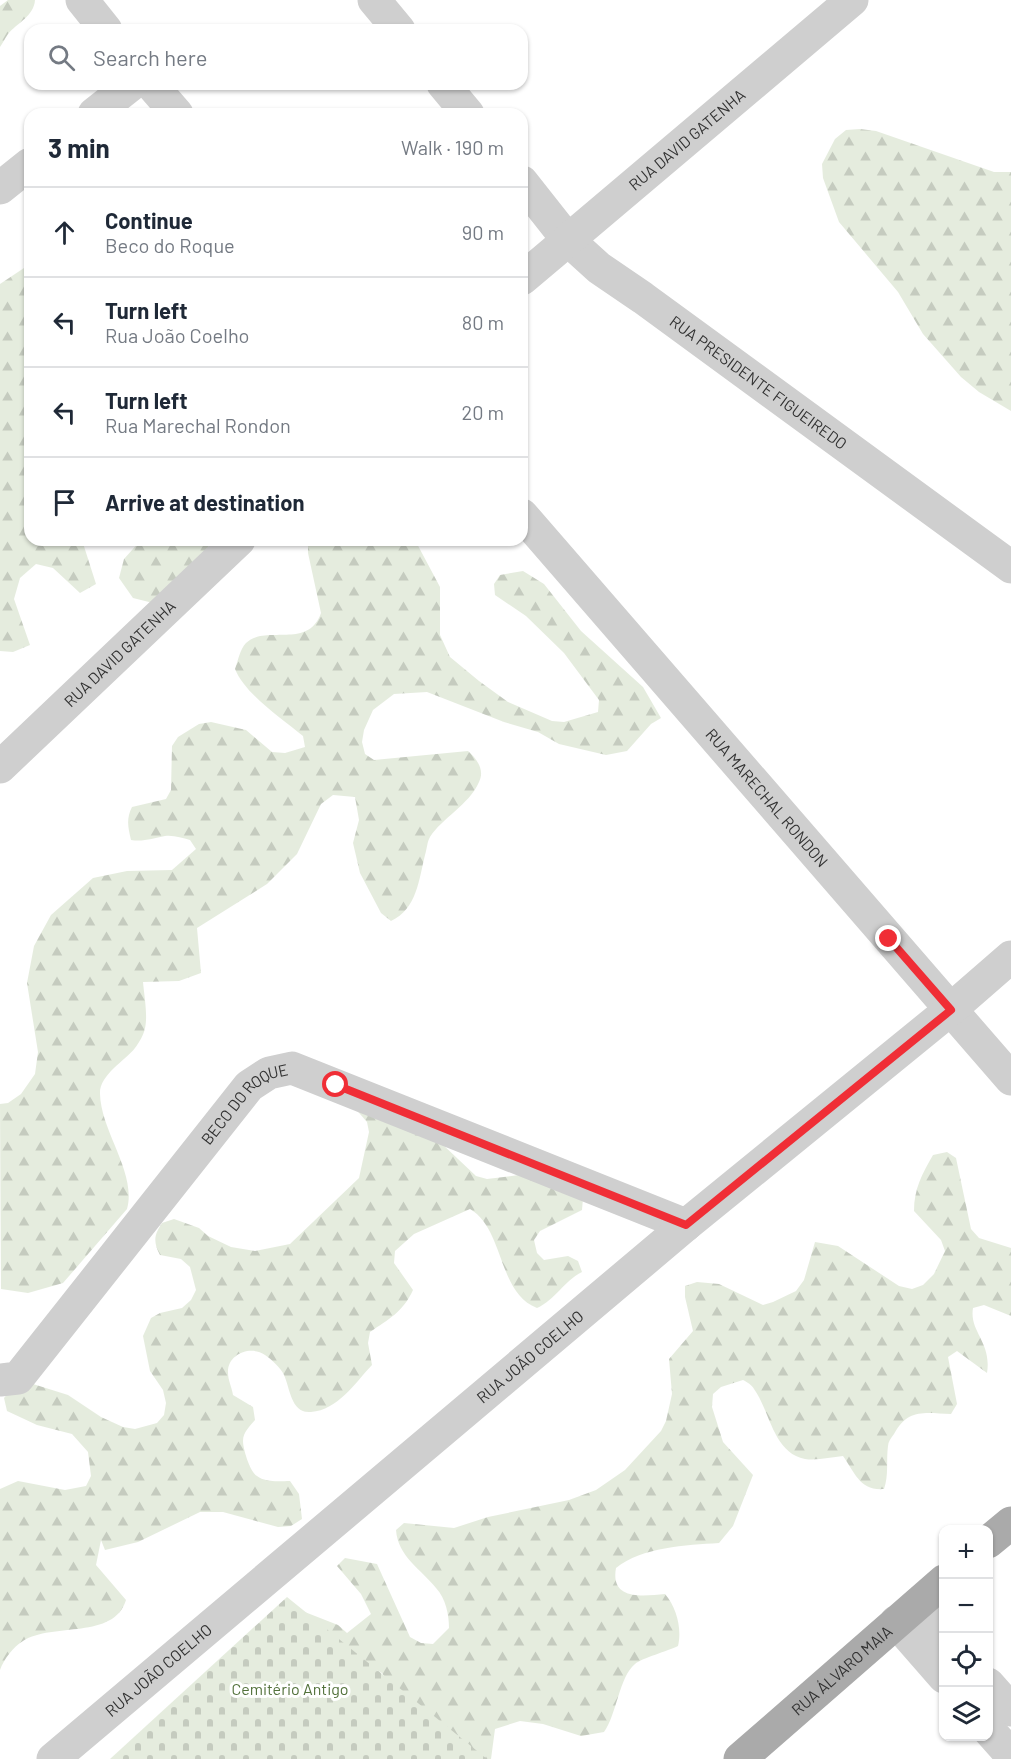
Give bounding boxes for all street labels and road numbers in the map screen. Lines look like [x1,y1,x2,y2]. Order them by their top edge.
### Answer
street label: RUA DAVID GATENHA [625,84,749,194]
street label: RUA PRESIDENTE FIGUEIREDO [667,311,851,453]
street label: RUA DAVID GATENHA [60,595,179,710]
street label: RUA MARECHAL RONDON [702,724,833,870]
street label: BECO DO ROQUE [197,1059,290,1148]
street label: RUA JOÃO COELHO [472,1306,587,1407]
street label: RUA JOÃO COELHO [101,1619,215,1720]
street label: RUA ÁLVARO MAIA [787,1621,896,1719]

